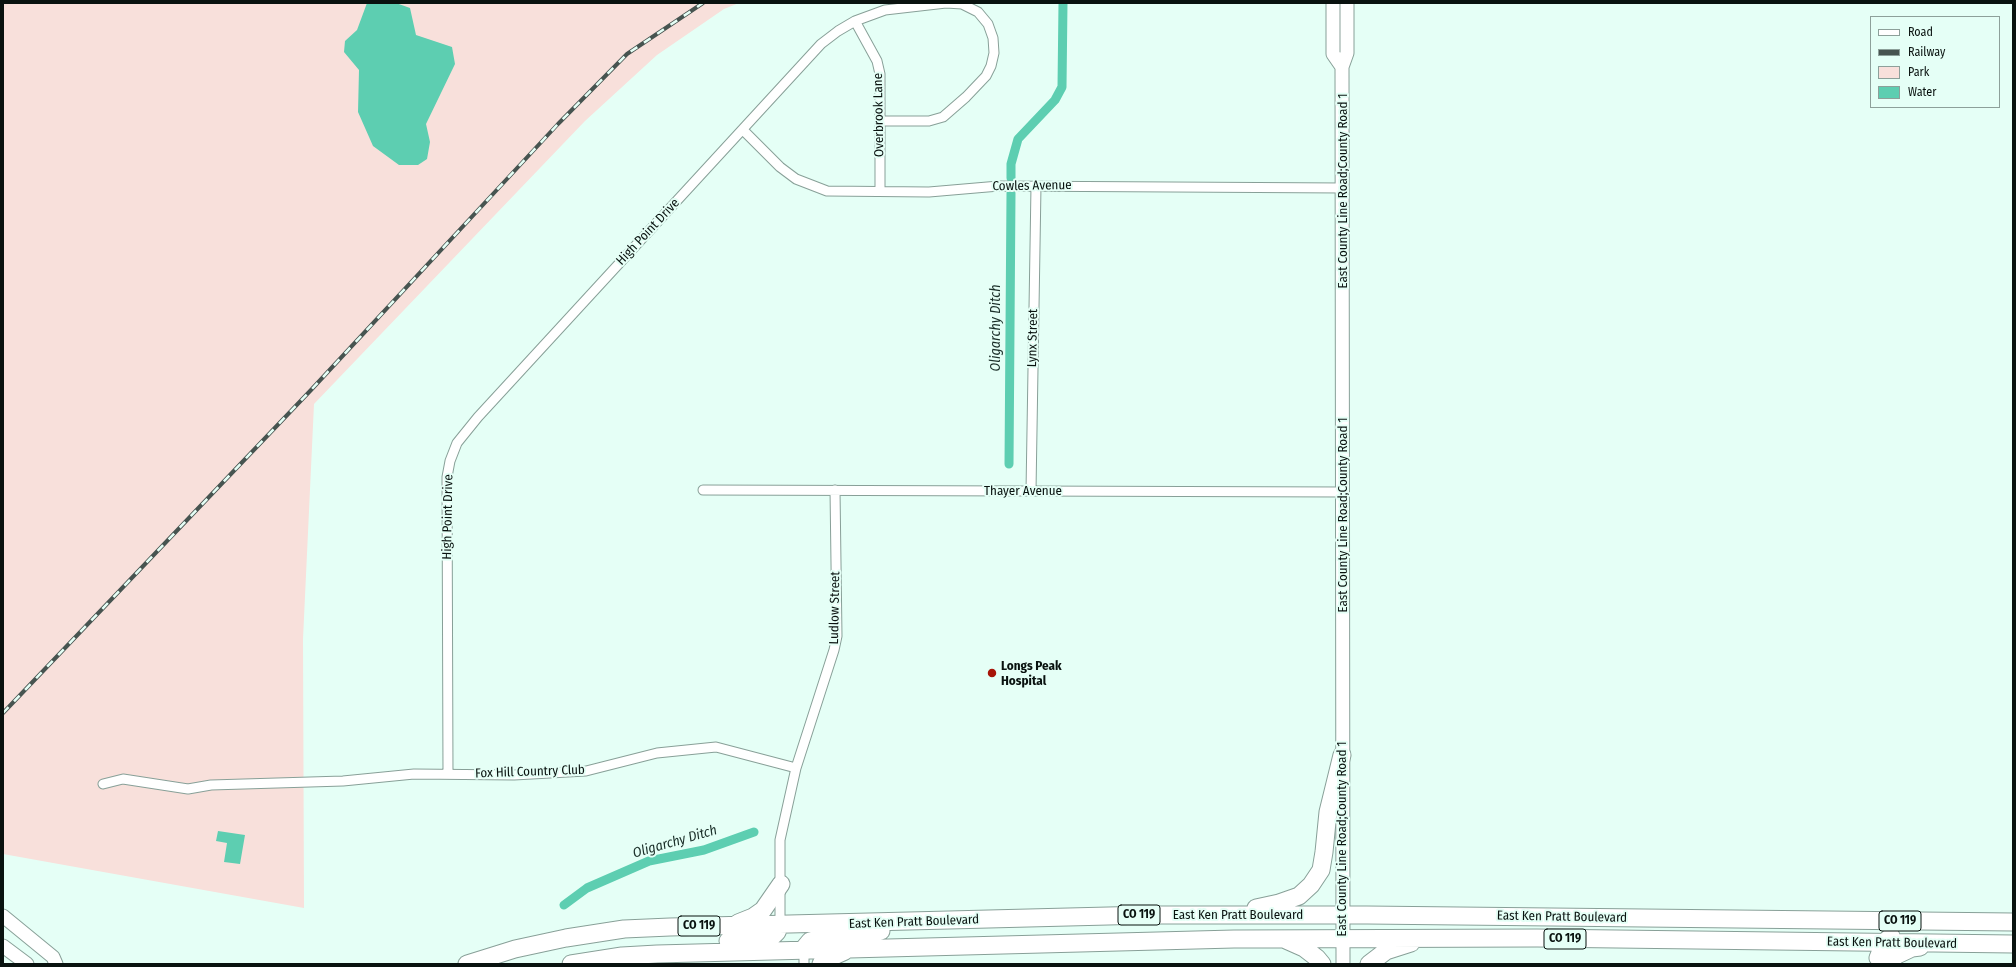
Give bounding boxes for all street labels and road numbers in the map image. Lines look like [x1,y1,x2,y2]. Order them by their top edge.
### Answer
street label: Overbrook Lane [870,73,888,157]
street label: East County Line Road;County Road 1 [1335,93,1351,289]
street label: Cowles Avenue [992,178,1072,194]
street label: High Point Drive [613,195,683,269]
street label: Lynx Street [1025,309,1041,367]
street label: East County Line Road;County Road 1 [1335,417,1351,613]
street label: High Point Drive [439,474,457,560]
street label: Thayer Avenue [984,483,1062,499]
street label: Ludlow Street [827,571,843,645]
street label: East County Line Road;County Road 1 [1334,741,1350,937]
street label: Fox Hill Country Club [475,762,585,782]
road number: CO 119 [1118,905,1160,925]
street label: East Ken Pratt Boulevard [1173,907,1303,923]
street label: East Ken Pratt Boulevard [1497,908,1627,926]
road number: CO 119 [1879,911,1921,931]
street label: East Ken Pratt Boulevard [849,912,979,932]
road number: CO 119 [678,916,720,936]
road number: CO 119 [1544,929,1586,949]
street label: East Ken Pratt Boulevard [1827,934,1957,952]

